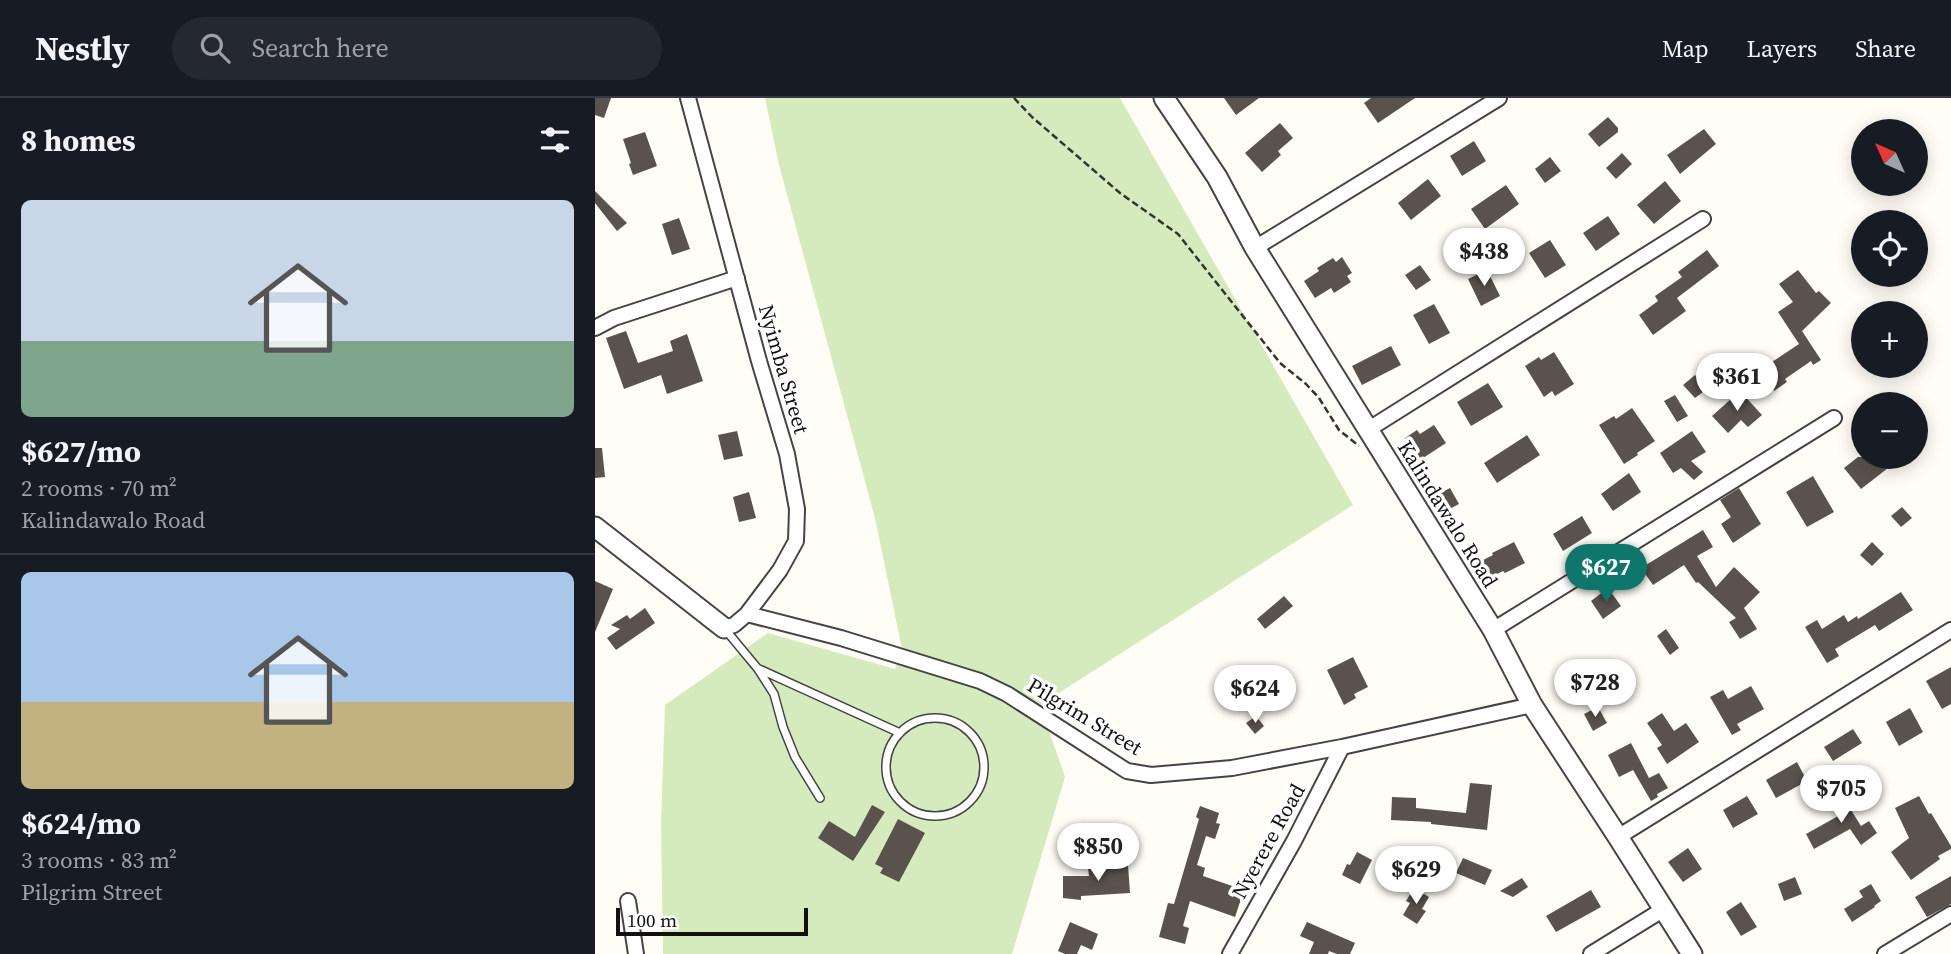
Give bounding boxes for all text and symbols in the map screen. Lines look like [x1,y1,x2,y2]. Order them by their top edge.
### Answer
search box [172,17,662,80]
text: Nestly [35,26,130,71]
icon: search [196,29,234,67]
text: Search here [252,30,389,66]
text: Map [1662,32,1709,65]
text: Layers [1747,32,1817,65]
text: Share [1855,32,1916,65]
north arrow [1851,119,1929,196]
map controls [1851,119,1928,469]
text: 8 homes [21,120,136,161]
icon: filters [536,121,574,159]
button: locate [1851,210,1928,287]
pin: $438 [1443,228,1525,288]
text: $438 [1459,235,1509,267]
icon: home [235,245,361,371]
street label: Nyimba Street [752,301,816,437]
button: + [1851,301,1928,378]
pin: $361 [1696,354,1778,413]
text: $361 [1712,360,1762,392]
button: − [1851,392,1928,469]
text: $627/mo [21,431,141,472]
street label: Kalindawalo Road [1391,435,1505,593]
text: 2 rooms · 70 m² [21,472,177,504]
text: Kalindawalo Road [21,504,205,536]
pin: $627 [1565,545,1647,604]
text: $627 [1581,551,1631,583]
icon: home [235,617,361,743]
pin: $728 [1554,660,1636,719]
pin: $624 [1214,666,1296,725]
text: $728 [1570,666,1620,698]
street label: Pilgrim Street [1022,670,1148,762]
text: $624 [1230,672,1280,704]
pin: $705 [1800,766,1882,825]
text: $705 [1816,772,1866,804]
street label: Nyerere Road [1224,778,1312,904]
text: $624/mo [21,803,141,844]
pin: $850 [1057,824,1139,883]
text: $850 [1073,830,1123,862]
text: 3 rooms · 83 m² [21,844,177,876]
pin: $629 [1375,846,1457,906]
text: $629 [1391,853,1441,885]
text: Pilgrim Street [21,876,162,908]
scale bar [616,905,809,937]
text: 100 m [627,907,677,933]

